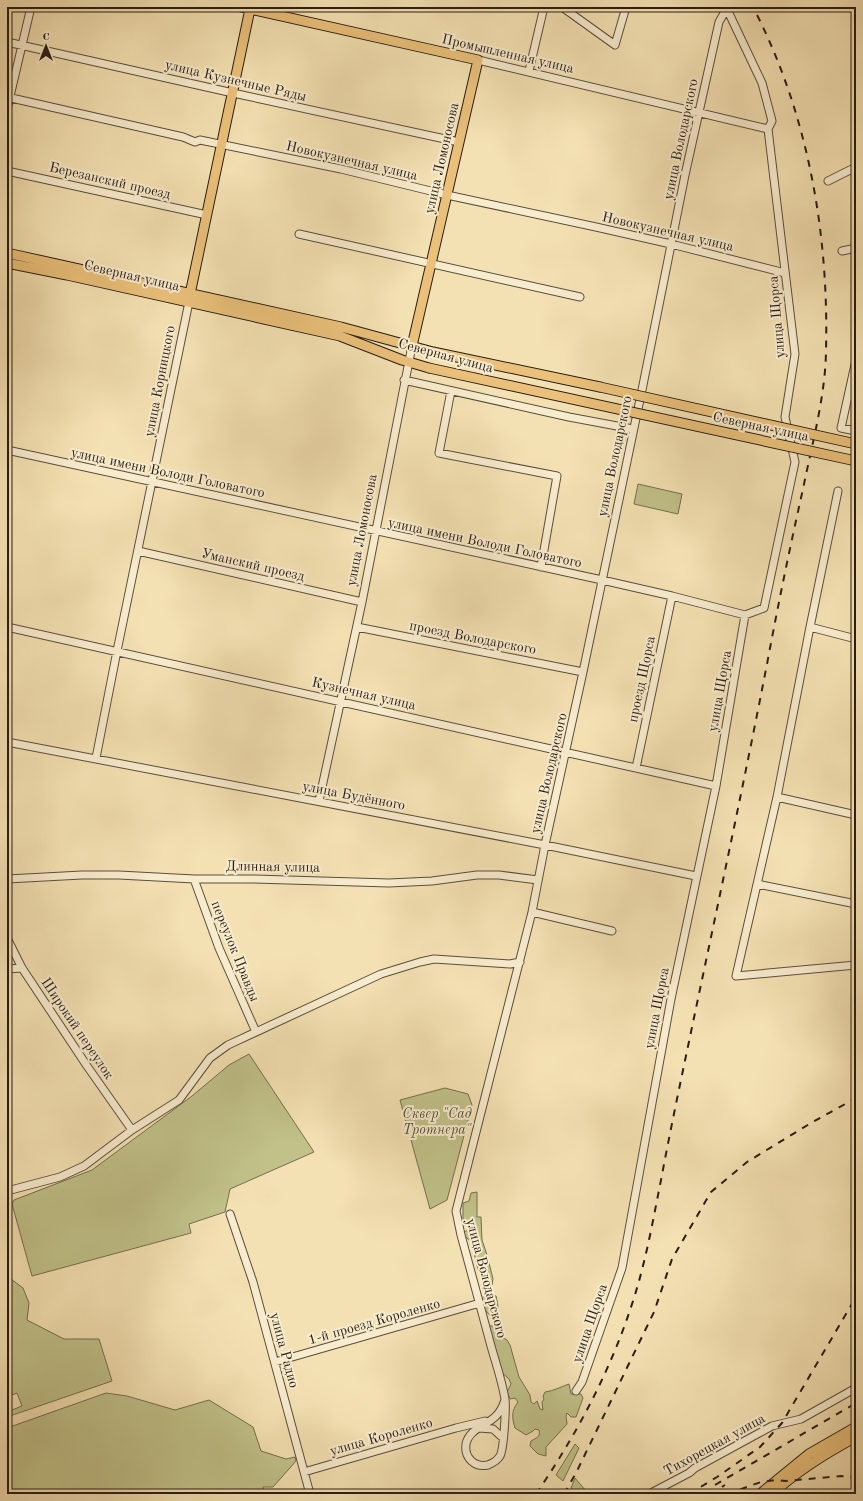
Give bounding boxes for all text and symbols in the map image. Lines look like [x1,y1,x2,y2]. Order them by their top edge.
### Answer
north arrow [26,26,66,66]
text: С [42,32,50,43]
street label: Промышленная улица [440,32,575,76]
street label: улица Кузнечные Ряды [164,58,308,104]
street label: улица Володарского [661,77,701,201]
street label: улица Ломоносова [422,101,462,215]
street label: Новокузнечная улица [284,139,419,183]
street label: Березанский проезд [48,160,172,202]
street label: Новокузнечная улица [600,210,735,254]
street label: Северная улица [83,258,181,294]
street label: улица Щорса [766,275,788,359]
street label: улица Корницкого [142,324,178,438]
street label: Северная улица [397,337,495,375]
street label: улица Володарского [595,394,635,518]
street label: Северная улица [711,410,810,444]
street label: улица имени Володи Головатого [70,446,266,500]
street label: улица Ломоносова [344,473,380,587]
street label: улица имени Володи Головатого [387,516,583,570]
street label: Уманский проезд [200,546,306,584]
street label: проезд Володарского [408,619,537,657]
street label: проезд Щорса [626,635,658,724]
street label: улица Щорса [706,649,734,733]
street label: Кузнечная улица [310,675,417,713]
street label: улица Володарского [528,711,570,835]
street label: улица Будённого [301,779,406,813]
street label: Длинная улица [226,859,320,875]
street label: переулок Правды [208,899,262,1004]
street label: улица Щорса [642,966,672,1050]
street label: Широкий переулок [38,975,116,1082]
park label: Сквер "Сад Тротнера" [402,1107,472,1138]
street label: улица Володарского [463,1217,509,1340]
street label: улица Щорса [570,1282,610,1365]
street label: 1-й проезд Короленко [307,1296,442,1347]
street label: улица Радио [267,1311,301,1390]
street label: Тихорецкая улица [661,1411,768,1479]
street label: улица Короленко [328,1416,434,1458]

